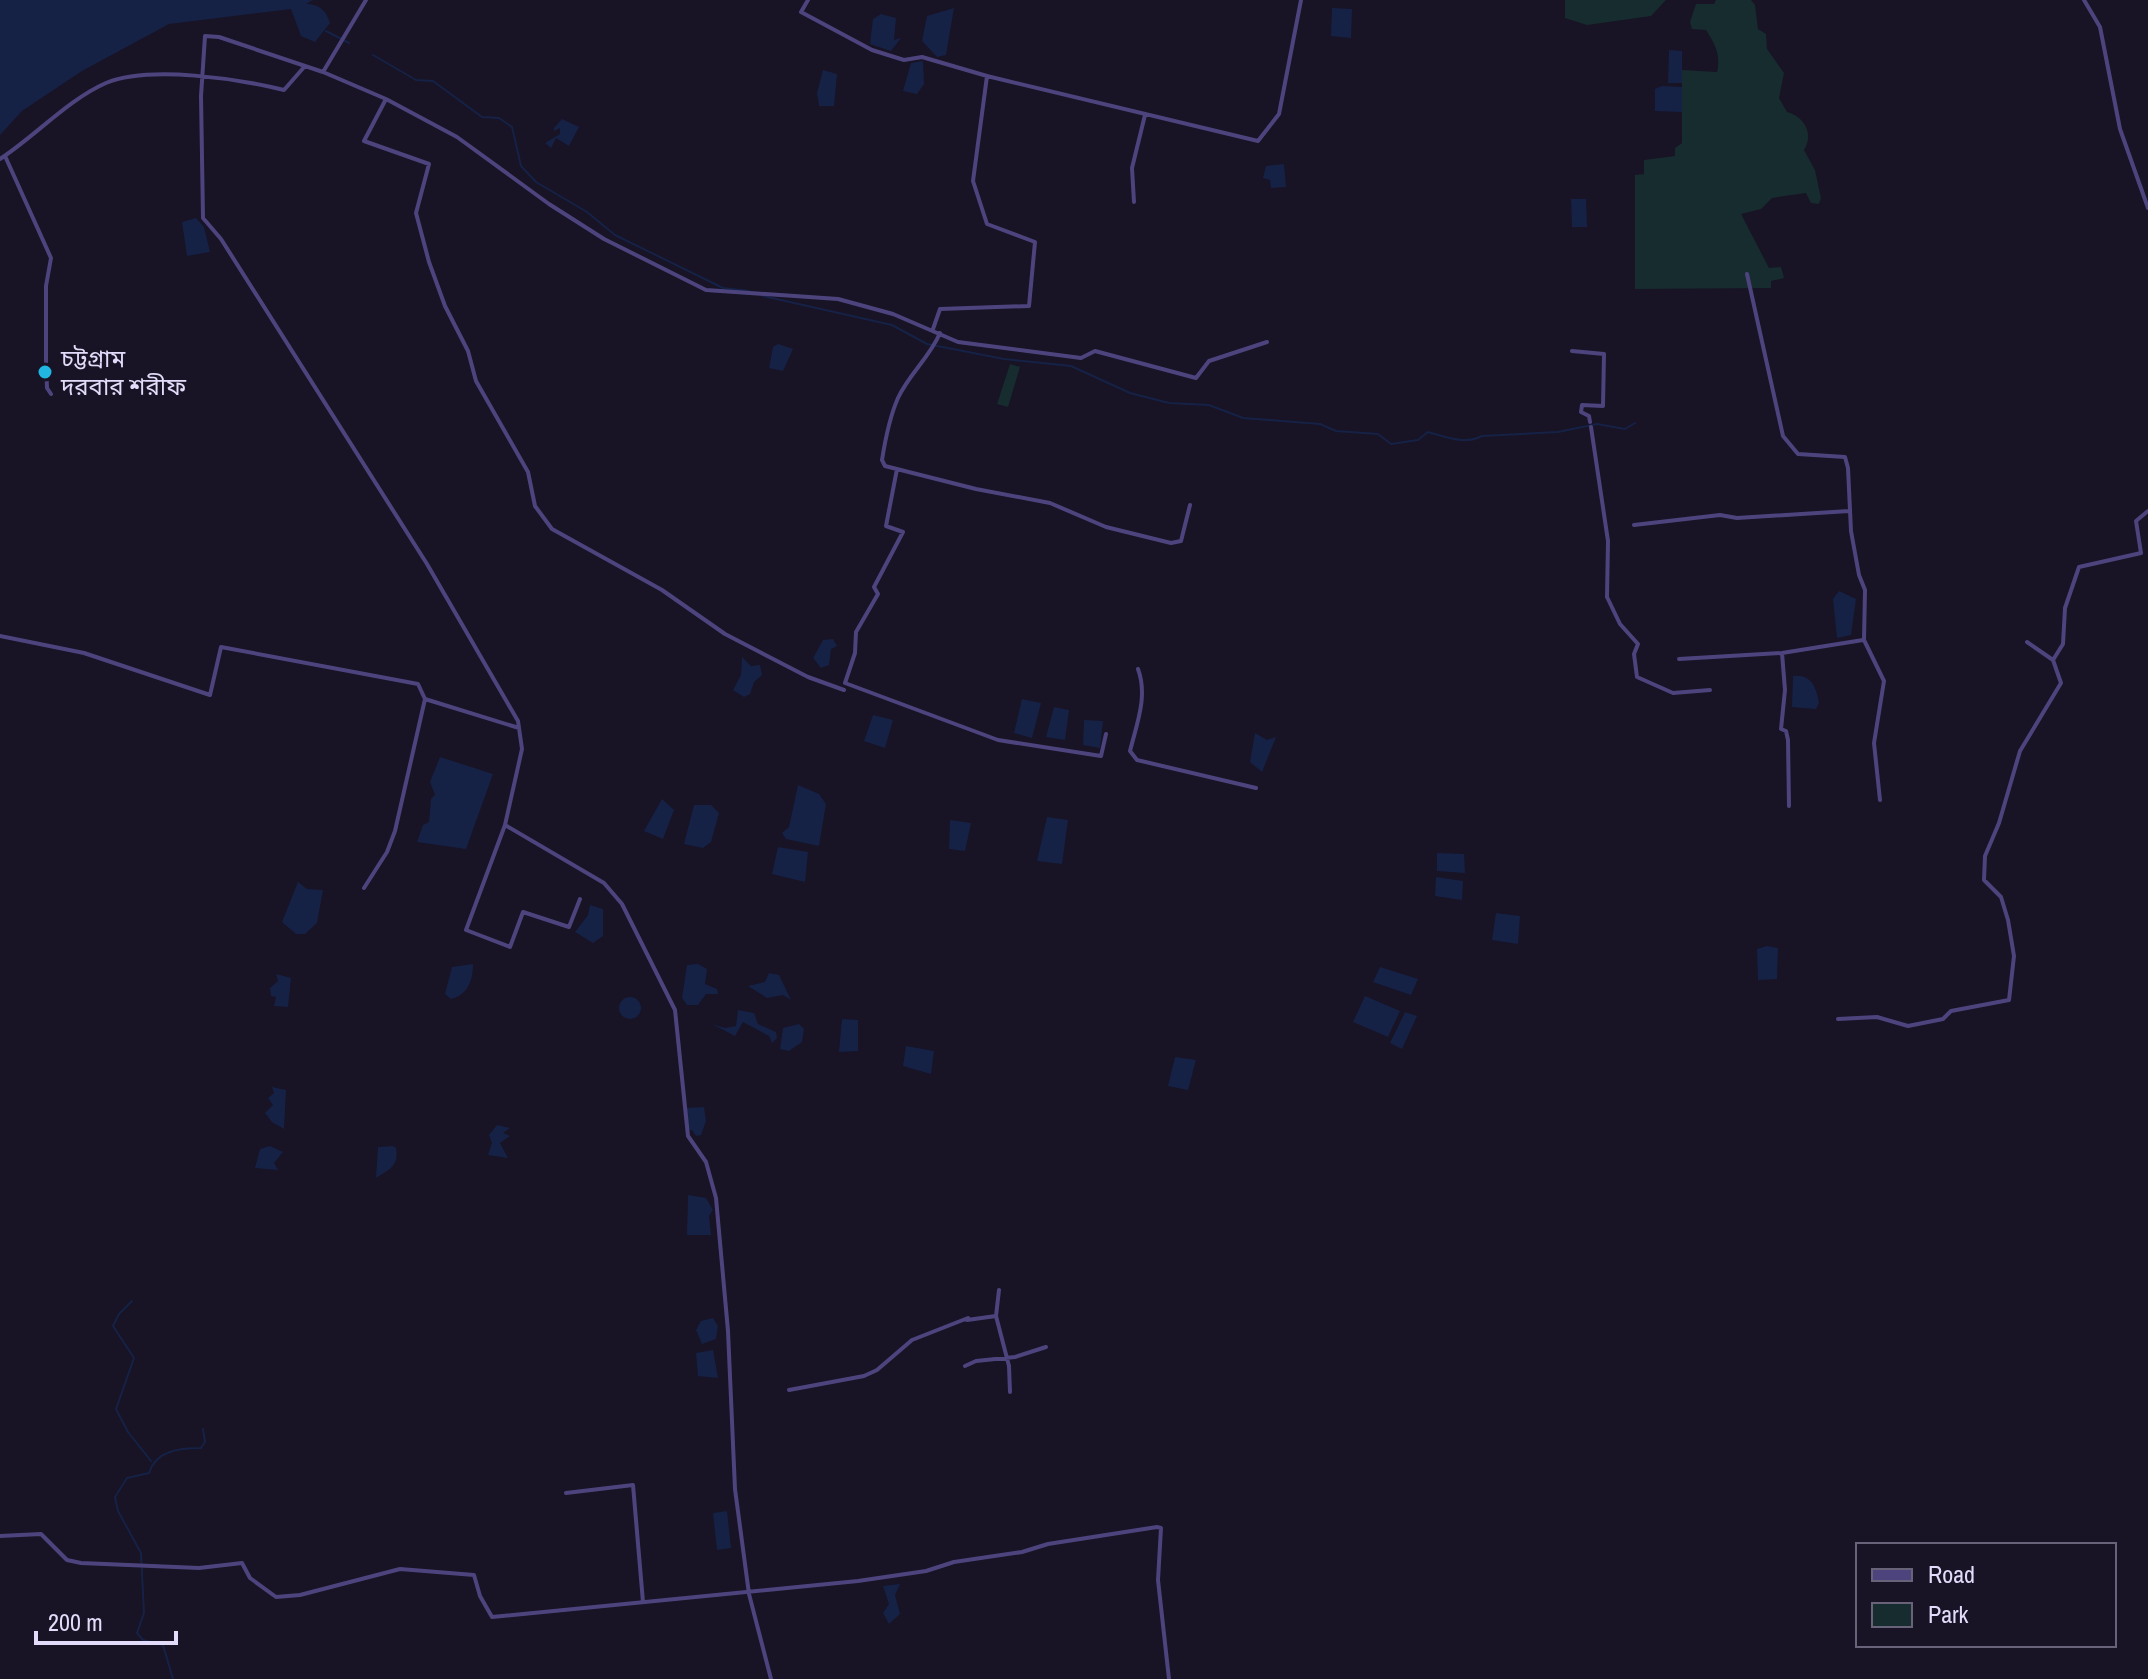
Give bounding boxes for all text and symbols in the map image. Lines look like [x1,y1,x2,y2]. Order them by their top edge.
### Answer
place label: চট্টগ্রাম দরবার শরীফ [60,342,187,402]
marker: চট্টগ্রাম দরবার শরীফ [36,363,54,381]
legend [1856,1543,2116,1647]
text: Road [1928,1558,1975,1590]
scale bar [36,1595,176,1645]
text: Park [1928,1598,1969,1630]
text: 200 m [48,1606,103,1638]

